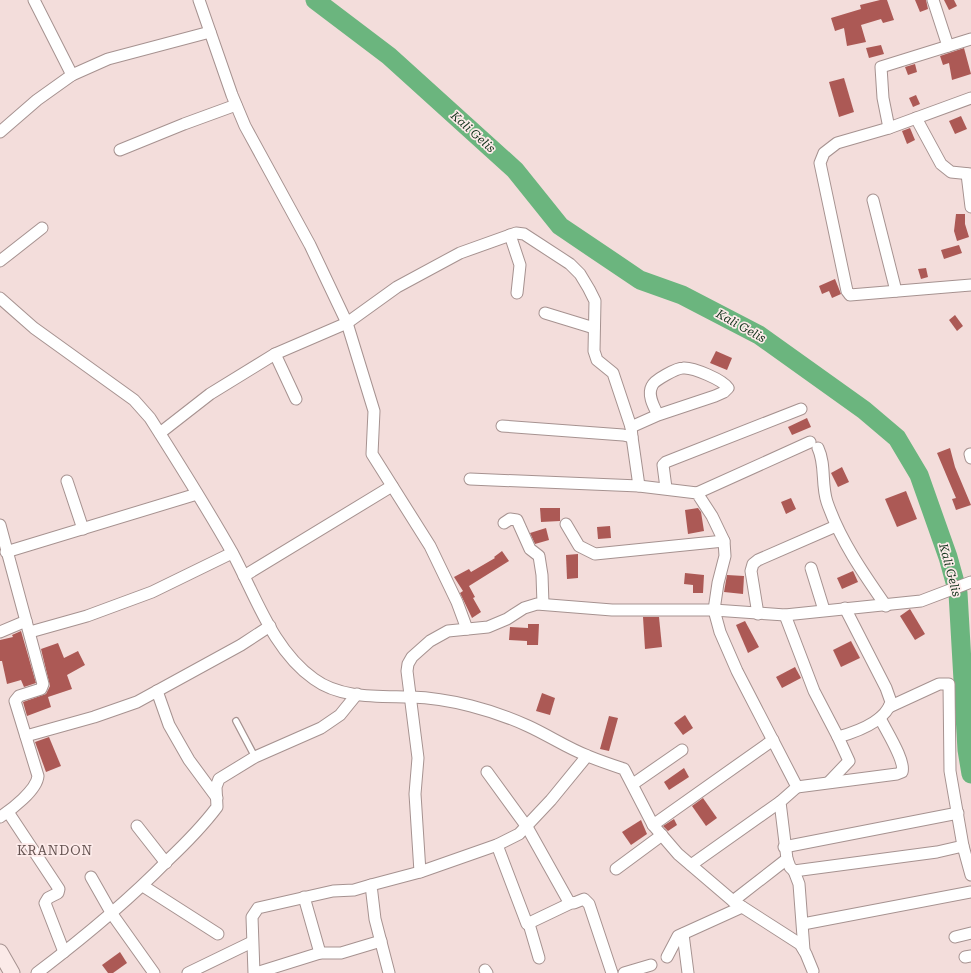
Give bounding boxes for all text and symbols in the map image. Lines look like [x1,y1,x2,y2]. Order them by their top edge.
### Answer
water label: Kali Gelis [447,108,498,156]
water label: Kali Gelis [713,306,769,346]
water label: Kali Gelis [936,541,964,599]
district label: KRANDON [17,843,93,858]

